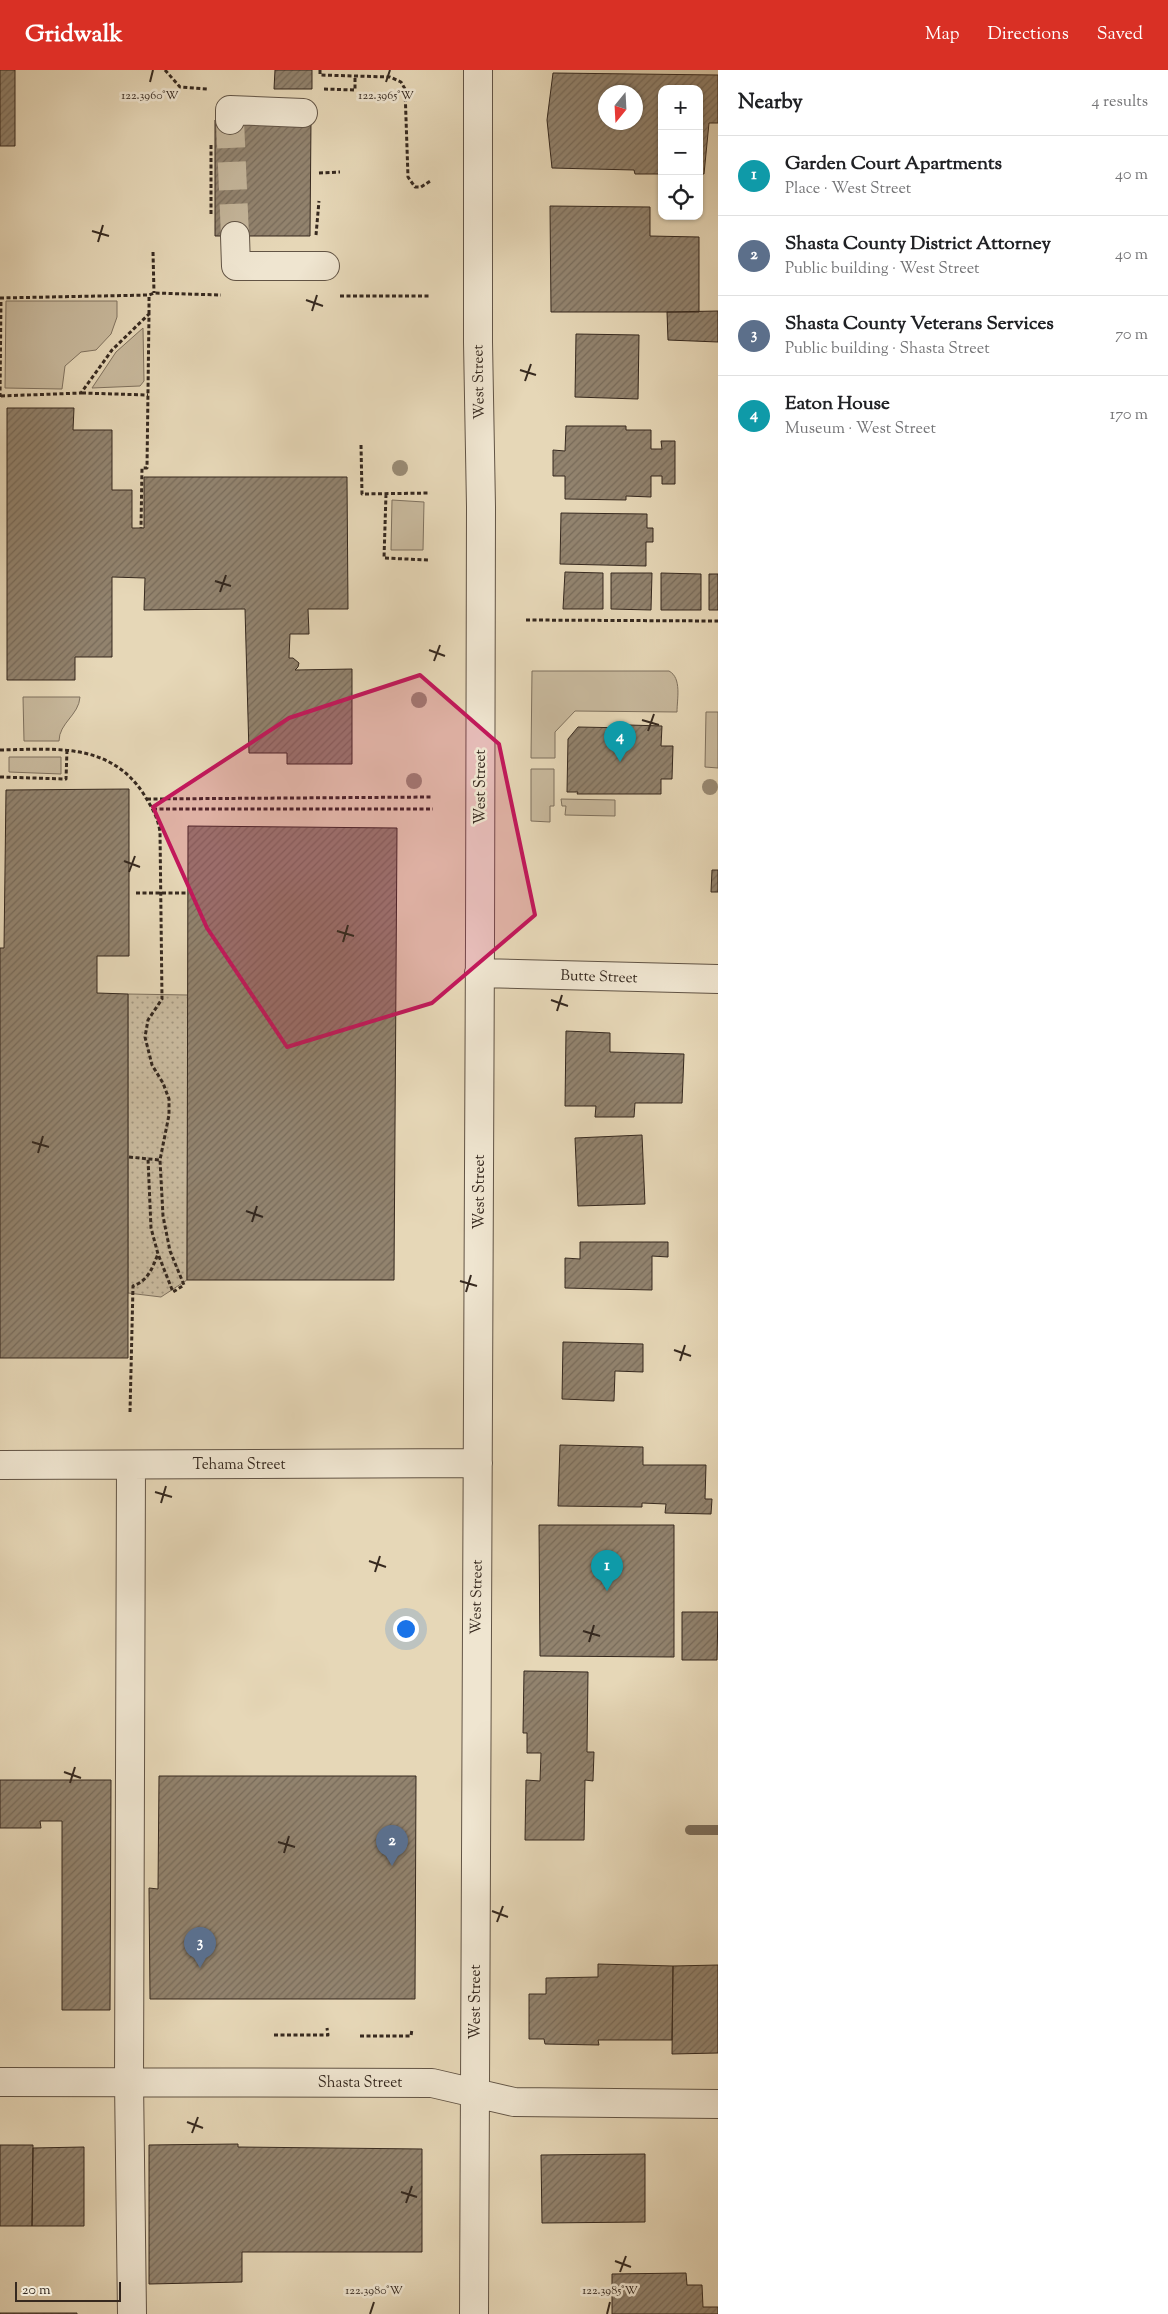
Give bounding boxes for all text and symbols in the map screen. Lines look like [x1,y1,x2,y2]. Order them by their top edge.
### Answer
text: Gridwalk [25,18,123,52]
text: Map [925,22,960,48]
text: Directions [988,22,1069,48]
text: Saved [1097,22,1143,48]
north arrow [598,85,643,130]
map controls [658,85,703,220]
button: + [658,85,703,130]
text: 122.3960°W [121,87,179,105]
text: 122.3965°W [358,87,414,105]
text: Nearby [738,88,803,118]
text: 4 results [1092,91,1148,114]
button: − [658,130,703,175]
text: Garden Court Apartments [785,151,1002,178]
text: 1 [751,164,757,187]
text: 40 m [1115,164,1148,187]
button: locate [658,175,703,220]
text: Place · West Street [785,178,911,201]
text: Shasta County District Attorney [785,231,1051,258]
text: 2 [750,244,758,267]
text: 40 m [1115,244,1148,267]
text: Public building · West Street [785,258,980,281]
text: Shasta County Veterans Services [785,311,1054,338]
text: 3 [751,324,757,347]
text: 70 m [1115,324,1148,347]
text: Public building · Shasta Street [785,338,990,361]
street label: West Street [468,344,491,420]
text: Eaton House [785,391,890,418]
text: 4 [750,404,758,427]
text: 170 m [1110,404,1148,427]
text: Museum · West Street [785,418,936,441]
pin: 4 [604,721,636,762]
street label: West Street [471,749,492,825]
street label: Butte Street [560,966,638,989]
street label: West Street [470,1154,491,1230]
street label: Tehama Street [192,1455,286,1476]
pin: 1 [591,1550,623,1591]
street label: West Street [466,1559,489,1635]
your location [393,1616,419,1642]
pin: 2 [376,1825,408,1866]
pin: 3 [184,1927,216,1968]
street label: West Street [466,1964,487,2040]
street label: Shasta Street [318,2073,402,2094]
scale bar [15,2279,121,2302]
text: 20 m [22,2281,51,2301]
text: 122.3980°W [345,2282,403,2300]
text: 122.3985°W [582,2282,638,2300]

